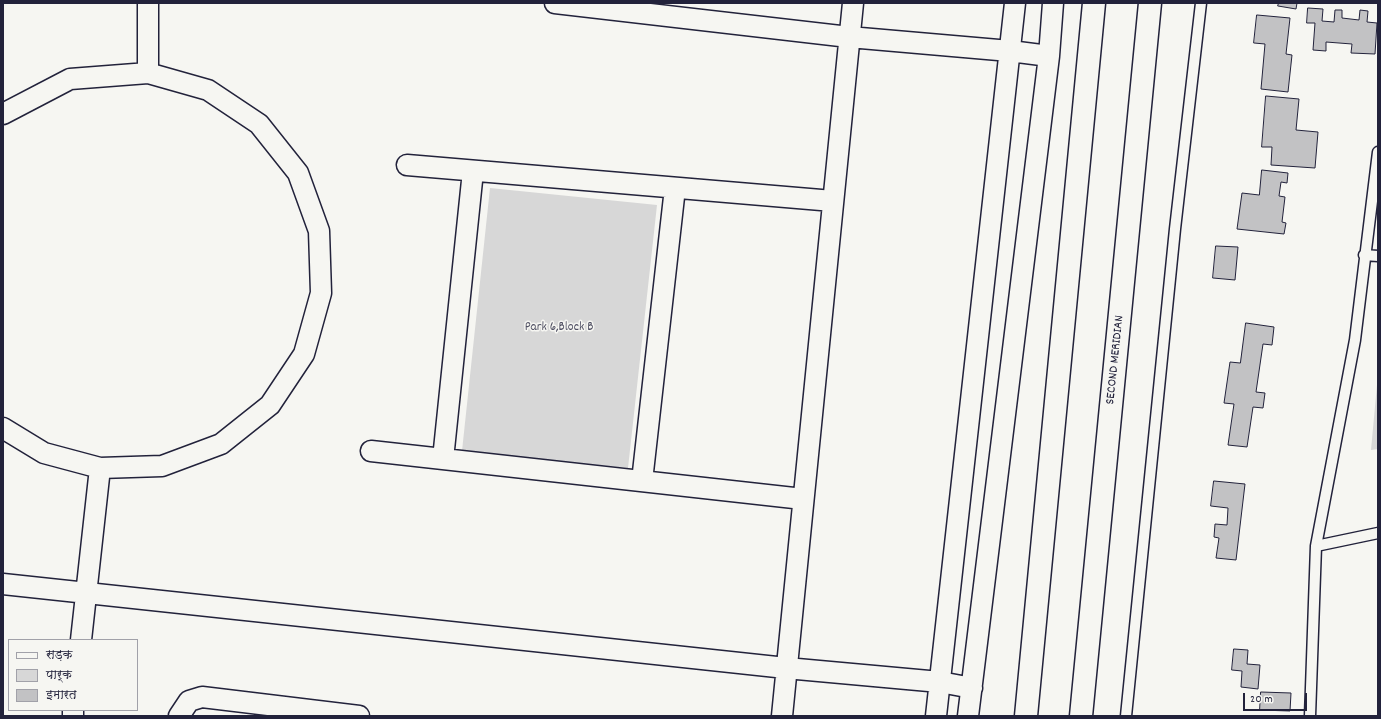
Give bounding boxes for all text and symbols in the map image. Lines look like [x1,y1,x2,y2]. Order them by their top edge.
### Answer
street label: SECOND MERIDIAN [1104,315,1128,405]
park label: Park 6,Block B [525,320,593,336]
legend [8,639,138,711]
text: सड़क [46,647,73,664]
text: पार्क [46,667,72,684]
scale bar [1245,685,1309,711]
text: इमारत [46,687,76,704]
text: 20 m [1250,691,1273,708]

